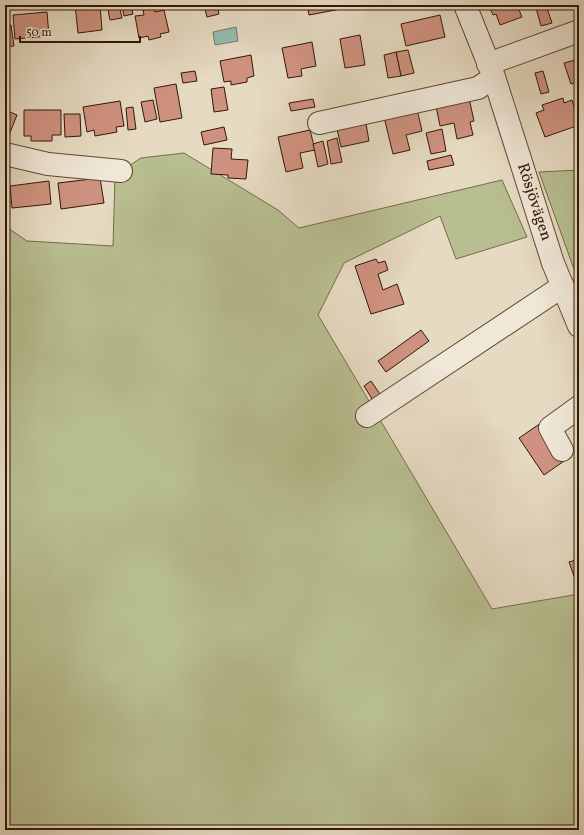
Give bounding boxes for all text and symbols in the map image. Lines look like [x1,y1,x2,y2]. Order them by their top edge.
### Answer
scale bar [20,18,140,44]
text: 50 m [26,25,52,41]
street label: Rösjövägen [511,160,557,244]

